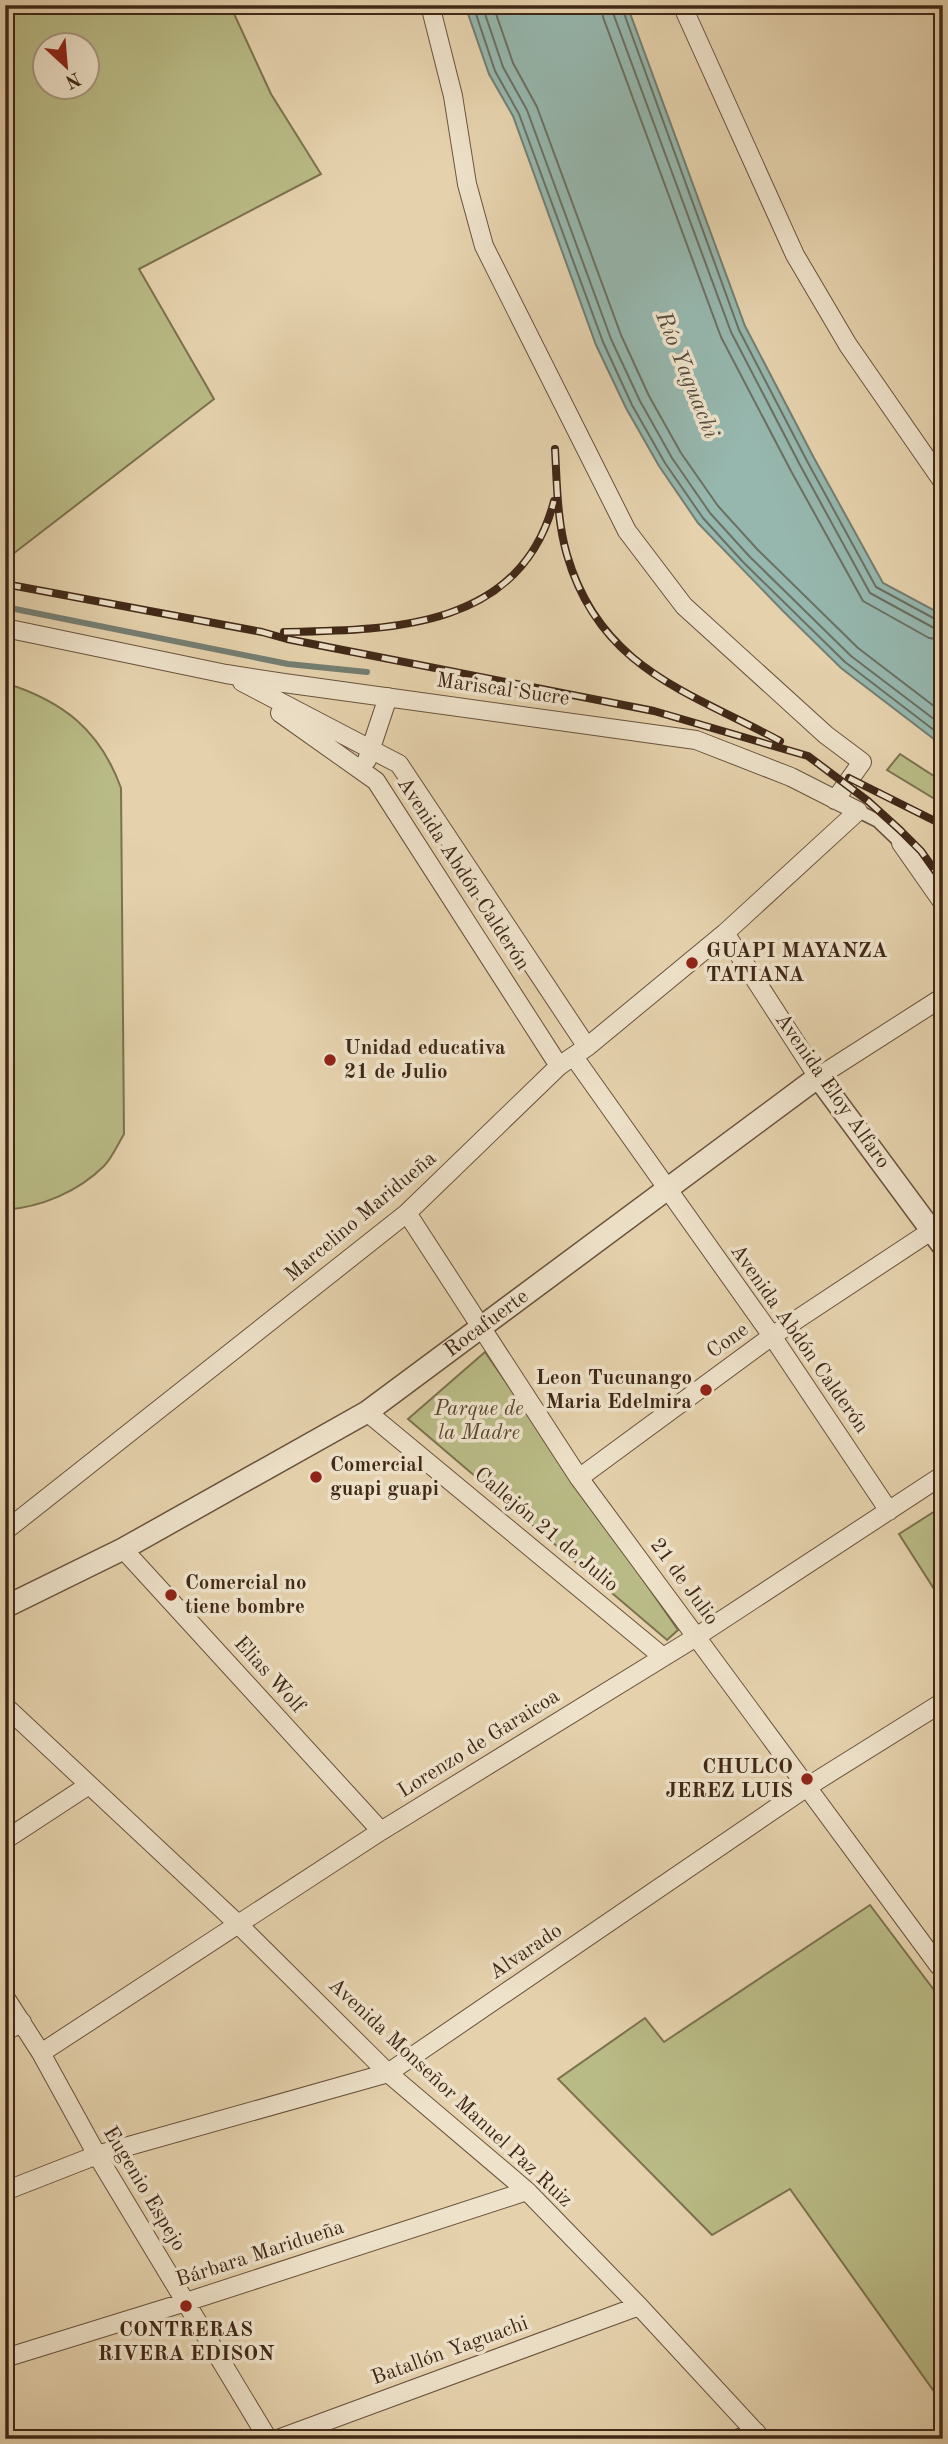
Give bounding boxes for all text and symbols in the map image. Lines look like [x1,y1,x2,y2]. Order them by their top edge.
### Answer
north arrow [32,32,102,102]
text: N [61,67,83,91]
water label: Río Yaguachi [650,307,723,442]
street label: Mariscal Sucre [435,670,571,710]
street label: Avenida Abdón Calderón [393,774,533,974]
place label: GUAPI MAYANZA TATIANA [706,941,888,986]
marker: GUAPI MAYANZA TATIANA [684,955,700,971]
street label: Avenida Eloy Alfaro [771,1009,893,1173]
place label: Unidad educativa 21 de Julio [344,1038,506,1083]
marker: Unidad educativa 21 de Julio [322,1052,338,1068]
street label: Marcelino Maridueña [281,1148,441,1286]
street label: Avenida Abdón Calderón [726,1241,872,1437]
street label: Rocafuerte [441,1286,532,1361]
street label: Cone [703,1319,753,1363]
place label: Leon Tucunango Maria Edelmira [536,1368,692,1413]
marker: Leon Tucunango Maria Edelmira [698,1382,714,1398]
park label: Parque de la Madre [433,1399,524,1444]
place label: Comercial guapi guapi [330,1455,439,1500]
street label: Callejón 21 de Julio [470,1464,622,1596]
marker: Comercial guapi guapi [308,1469,324,1485]
street label: 21 de Julio [646,1535,722,1629]
place label: Comercial no tiene bombre [185,1573,307,1618]
marker: Comercial no tiene bombre [163,1587,179,1603]
street label: Elias Wolf [230,1633,309,1718]
street label: Lorenzo de Garaicoa [394,1686,564,1802]
place label: CHULCO JEREZ LUIS [665,1757,793,1802]
marker: CHULCO JEREZ LUIS [799,1771,815,1787]
street label: Alvarado [486,1920,566,1984]
street label: Avenida Monseñor Manuel Paz Ruiz [324,1975,576,2211]
street label: Eugenio Espejo [99,2123,189,2255]
street label: Bárbara Maridueña [173,2217,347,2291]
marker: CONTRERAS RIVERA EDISON [178,2298,194,2314]
street label: Batallón Yaguachi [369,2313,531,2389]
place label: CONTRERAS RIVERA EDISON [98,2320,274,2365]

